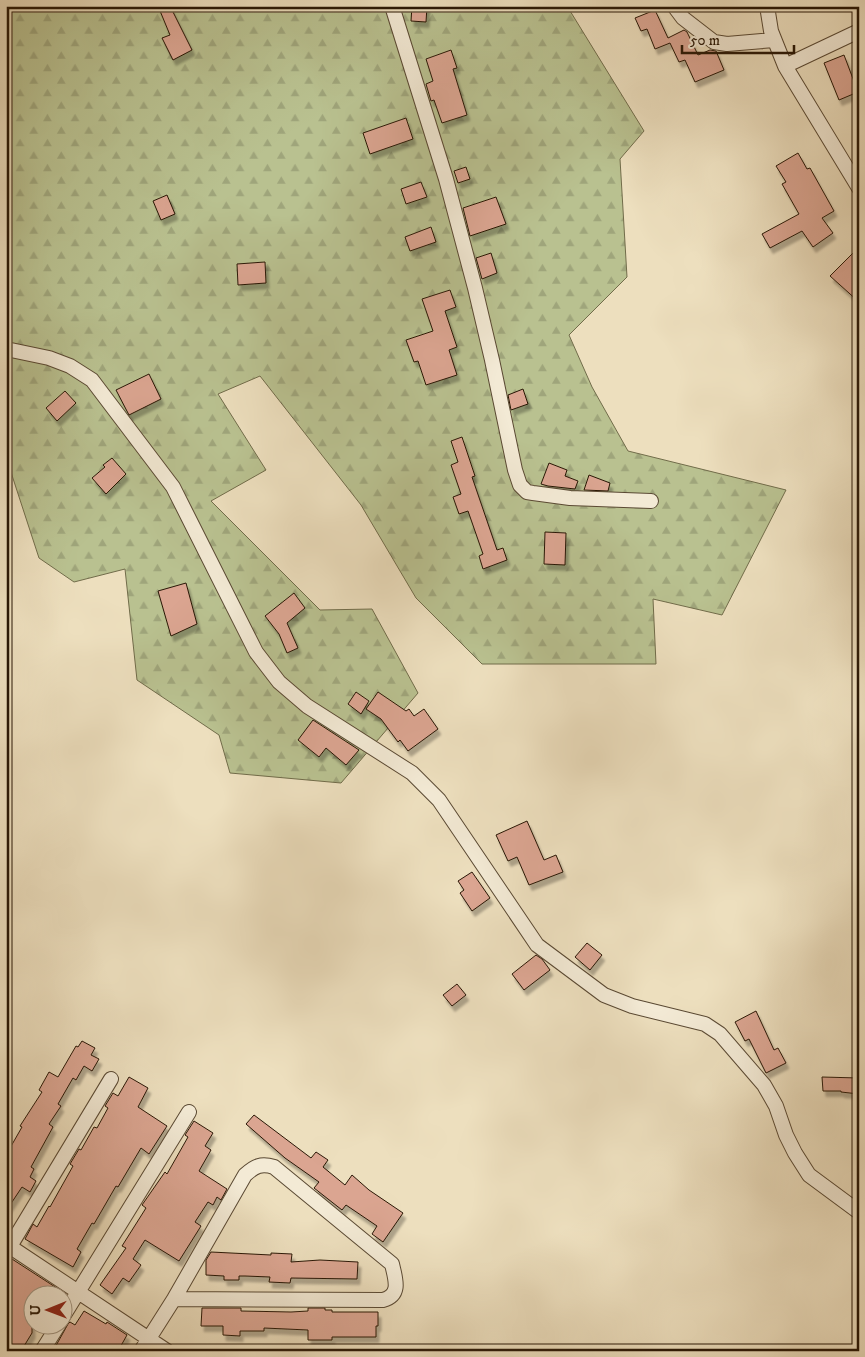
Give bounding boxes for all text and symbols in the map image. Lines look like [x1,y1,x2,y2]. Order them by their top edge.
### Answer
scale bar [682,22,795,54]
text: 50 m [690,31,720,50]
north arrow [22,1284,72,1334]
text: U [27,1304,45,1316]

